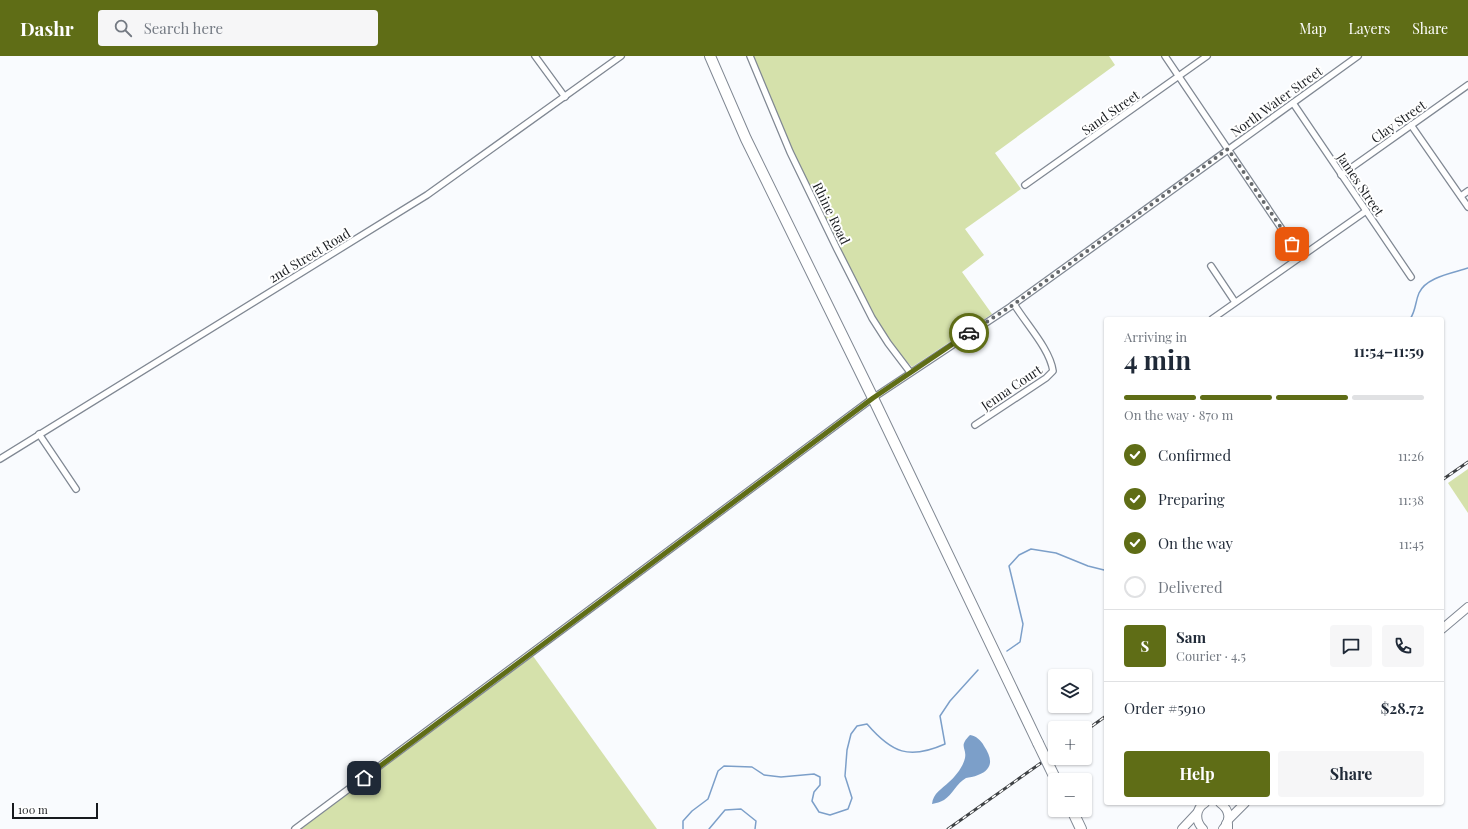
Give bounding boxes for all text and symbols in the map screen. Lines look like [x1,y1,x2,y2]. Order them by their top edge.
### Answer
search box [98,10,378,46]
text: Dashr [20,15,74,41]
icon: search [112,17,134,39]
text: Search here [144,18,223,38]
text: Map [1299,19,1327,38]
text: Layers [1349,19,1390,38]
text: Share [1412,19,1448,38]
street label: North Water Street [1227,62,1326,140]
street label: Sand Street [1078,86,1143,138]
street label: Clay Street [1367,96,1429,146]
street label: James Street [1333,148,1389,219]
street label: Rhine Road [810,179,855,247]
street label: 2nd Street Road [265,224,353,286]
pin [1275,227,1309,261]
icon: bag [1281,233,1303,255]
courier [949,313,989,353]
icon: car [958,322,980,344]
text: Arriving in [1124,328,1187,345]
text: 11:54–11:59 [1353,341,1424,361]
text: 4 min [1124,342,1191,377]
street label: Jenna Court [977,360,1045,414]
text: On the way · 870 m [1124,406,1233,423]
icon: check [1124,444,1146,466]
text: Confirmed [1158,445,1231,465]
text: 11:26 [1398,447,1424,464]
icon: check [1124,488,1146,510]
text: Preparing [1158,489,1225,509]
text: 11:38 [1398,491,1424,508]
icon: check [1124,532,1146,554]
text: On the way [1158,533,1233,553]
text: 11:45 [1399,535,1424,552]
text: Delivered [1158,577,1223,597]
button: chat [1330,625,1372,667]
button: phone [1382,625,1424,667]
text: Sam [1176,627,1206,647]
text: S [1141,636,1149,656]
text: Courier · 4.5 [1176,647,1246,664]
map controls [1048,669,1092,817]
button: layers [1048,669,1092,713]
text: Order #5910 [1124,698,1206,718]
text: $28.72 [1381,698,1424,718]
button: + [1048,721,1092,765]
button: Help [1124,751,1270,797]
button: Share [1278,751,1424,797]
pin [347,761,381,795]
icon: home [353,767,375,789]
button: − [1048,773,1092,817]
scale bar [12,801,98,820]
text: 100 m [18,802,48,817]

